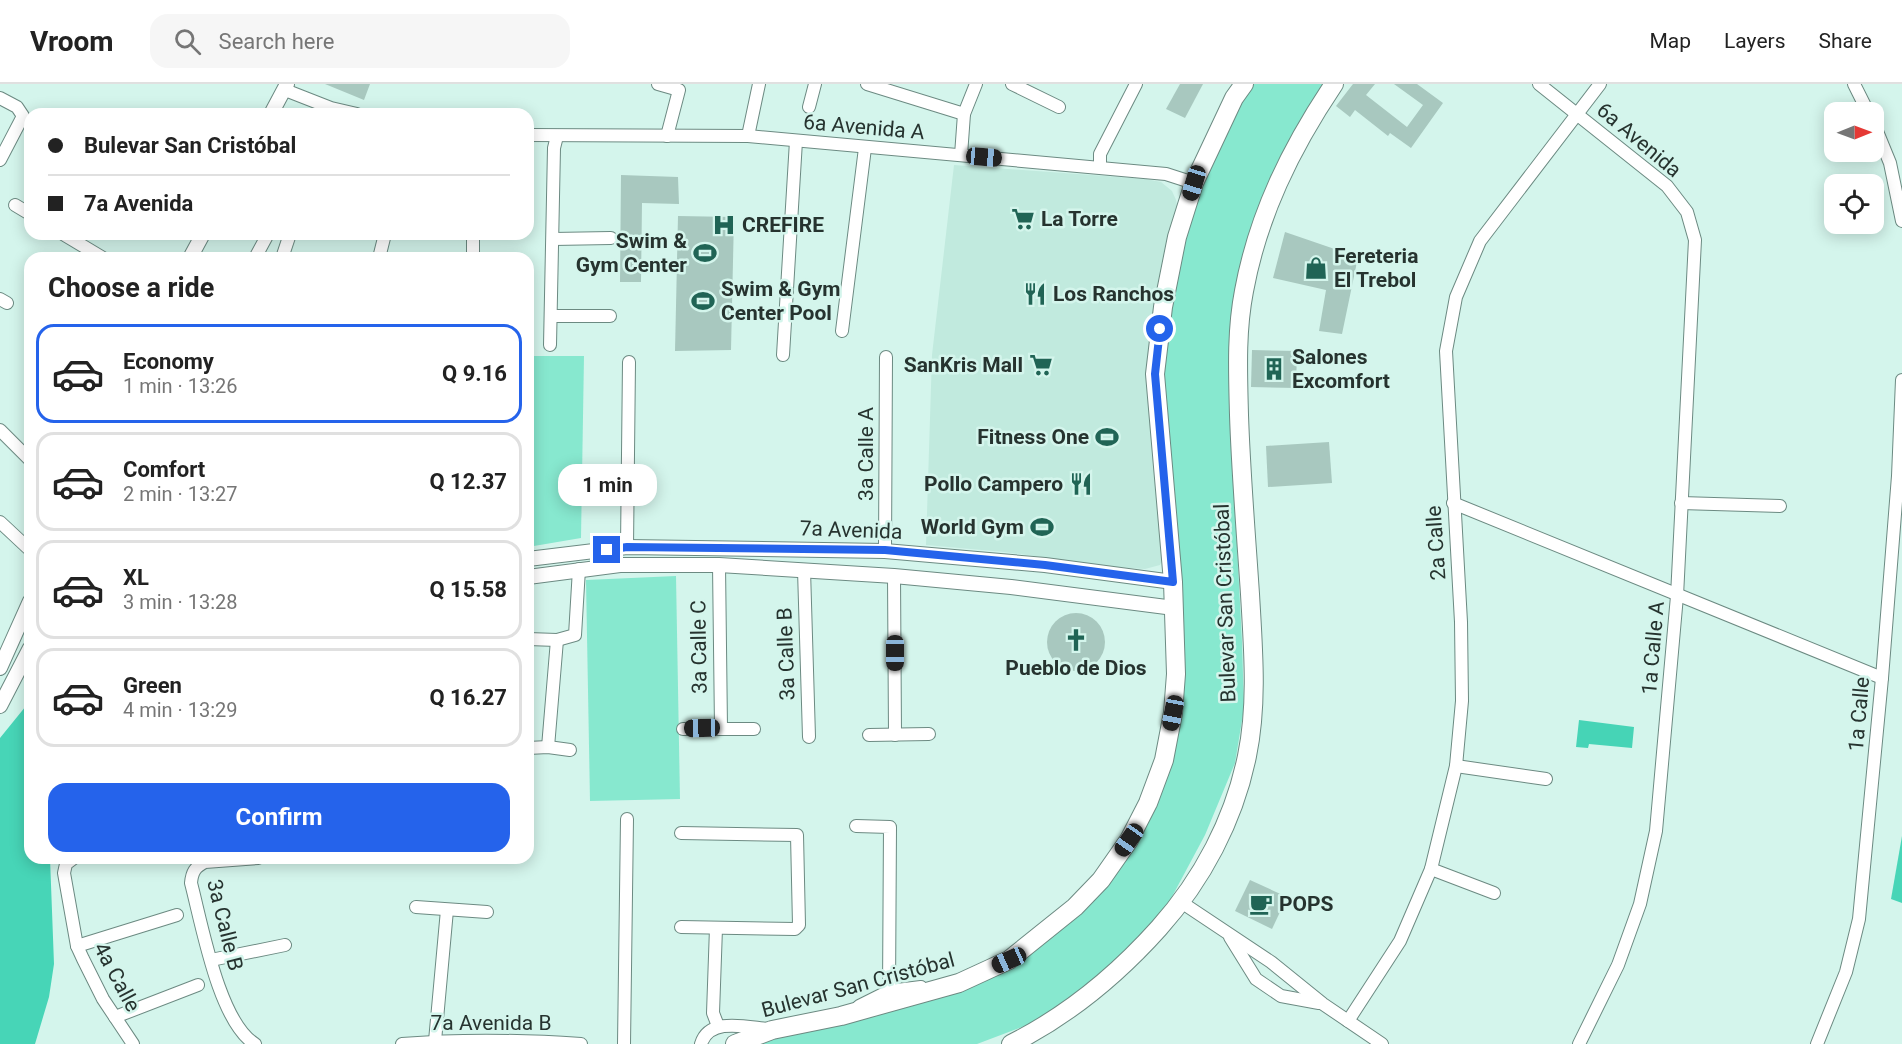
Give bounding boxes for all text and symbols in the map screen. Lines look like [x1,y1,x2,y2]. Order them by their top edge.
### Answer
search box [150,14,570,68]
text: Vroom [30,25,114,58]
icon: search [171,25,204,58]
text: Search here [219,29,334,54]
text: Map [1649,29,1691,53]
text: Layers [1724,29,1785,53]
text: Share [1818,29,1872,53]
street label: 6a Avenida [1592,98,1686,182]
north arrow [1824,102,1884,162]
map controls [1824,102,1884,234]
street label: 6a Avenida A [802,110,926,144]
text: Bulevar San Cristóbal [84,133,296,158]
car [965,146,1003,168]
car [1180,163,1208,203]
button: locate [1824,174,1884,234]
text: 7a Avenida [84,191,193,216]
supermarket icon: La Torre [1010,206,1036,232]
place label: La Torre [1041,207,1118,231]
hospital icon: CREFIRE [711,212,737,238]
place label: CREFIRE [742,213,824,237]
place label: Swim & Gym Center [576,229,687,277]
sports icon: Swim & Gym Center [692,240,718,266]
place label: Fereteria El Trebol [1334,244,1418,292]
shop icon: Fereteria El Trebol [1303,255,1329,281]
text: Choose a ride [48,272,214,304]
place label: Swim & Gym Center Pool [721,277,840,325]
restaurant icon: Los Ranchos [1022,281,1048,307]
place label: Los Ranchos [1053,282,1174,306]
sports icon: Swim & Gym Center Pool [690,288,716,314]
route start [1146,315,1173,342]
place label: Salones Excomfort [1292,345,1390,393]
icon: car [51,347,105,401]
text: Economy [123,349,214,374]
supermarket icon: SanKris Mall [1028,352,1054,378]
place label: SanKris Mall [904,353,1023,377]
building icon: Salones Excomfort [1261,356,1287,382]
text: Q 9.16 [442,361,507,386]
text: 1 min · 13:26 [123,374,238,398]
street label: 3a Calle A [854,407,878,501]
sports icon: Fitness One [1094,424,1120,450]
place label: Fitness One [977,425,1089,449]
icon: car [51,455,105,509]
text: Comfort [123,457,205,482]
callout: 1 min [558,463,656,505]
text: Q 12.37 [429,469,507,494]
restaurant icon: Pollo Campero [1068,471,1094,497]
place label: Pollo Campero [924,472,1063,496]
text: 1 min [582,473,633,497]
text: 2 min · 13:27 [123,482,238,506]
street label: Bulevar San Cristóbal [1210,503,1240,703]
street label: 2a Calle [1421,505,1451,581]
sports icon: World Gym [1029,514,1055,540]
place label: World Gym [921,515,1024,539]
street label: 7a Avenida [799,516,903,544]
route end [593,536,620,563]
icon: car [51,563,105,617]
text: XL [123,565,149,590]
text: Q 15.58 [429,577,507,602]
text: 3 min · 13:28 [123,590,238,614]
street label: 3a Calle C [686,600,712,694]
street label: 1a Calle A [1637,600,1669,696]
street label: 3a Calle B [772,607,800,701]
church icon: Pueblo de Dios [1063,627,1089,653]
car [886,635,904,671]
place label: Pueblo de Dios [1005,656,1147,680]
icon: car [51,671,105,725]
text: Green [123,673,182,698]
street label: 1a Calle [1844,676,1874,752]
text: Q 16.27 [429,685,507,710]
car [1161,694,1185,732]
text: 4 min · 13:29 [123,698,238,722]
car [684,719,720,737]
button: Confirm [48,783,510,852]
car [1111,820,1147,860]
street label: 3a Calle B [202,877,248,973]
cafe icon: POPS [1248,891,1274,917]
place label: POPS [1279,892,1334,916]
street label: 4a Calle [89,938,145,1016]
car [989,944,1029,976]
street label: Bulevar San Cristóbal [759,948,957,1022]
street label: 7a Avenida B [430,1011,552,1035]

